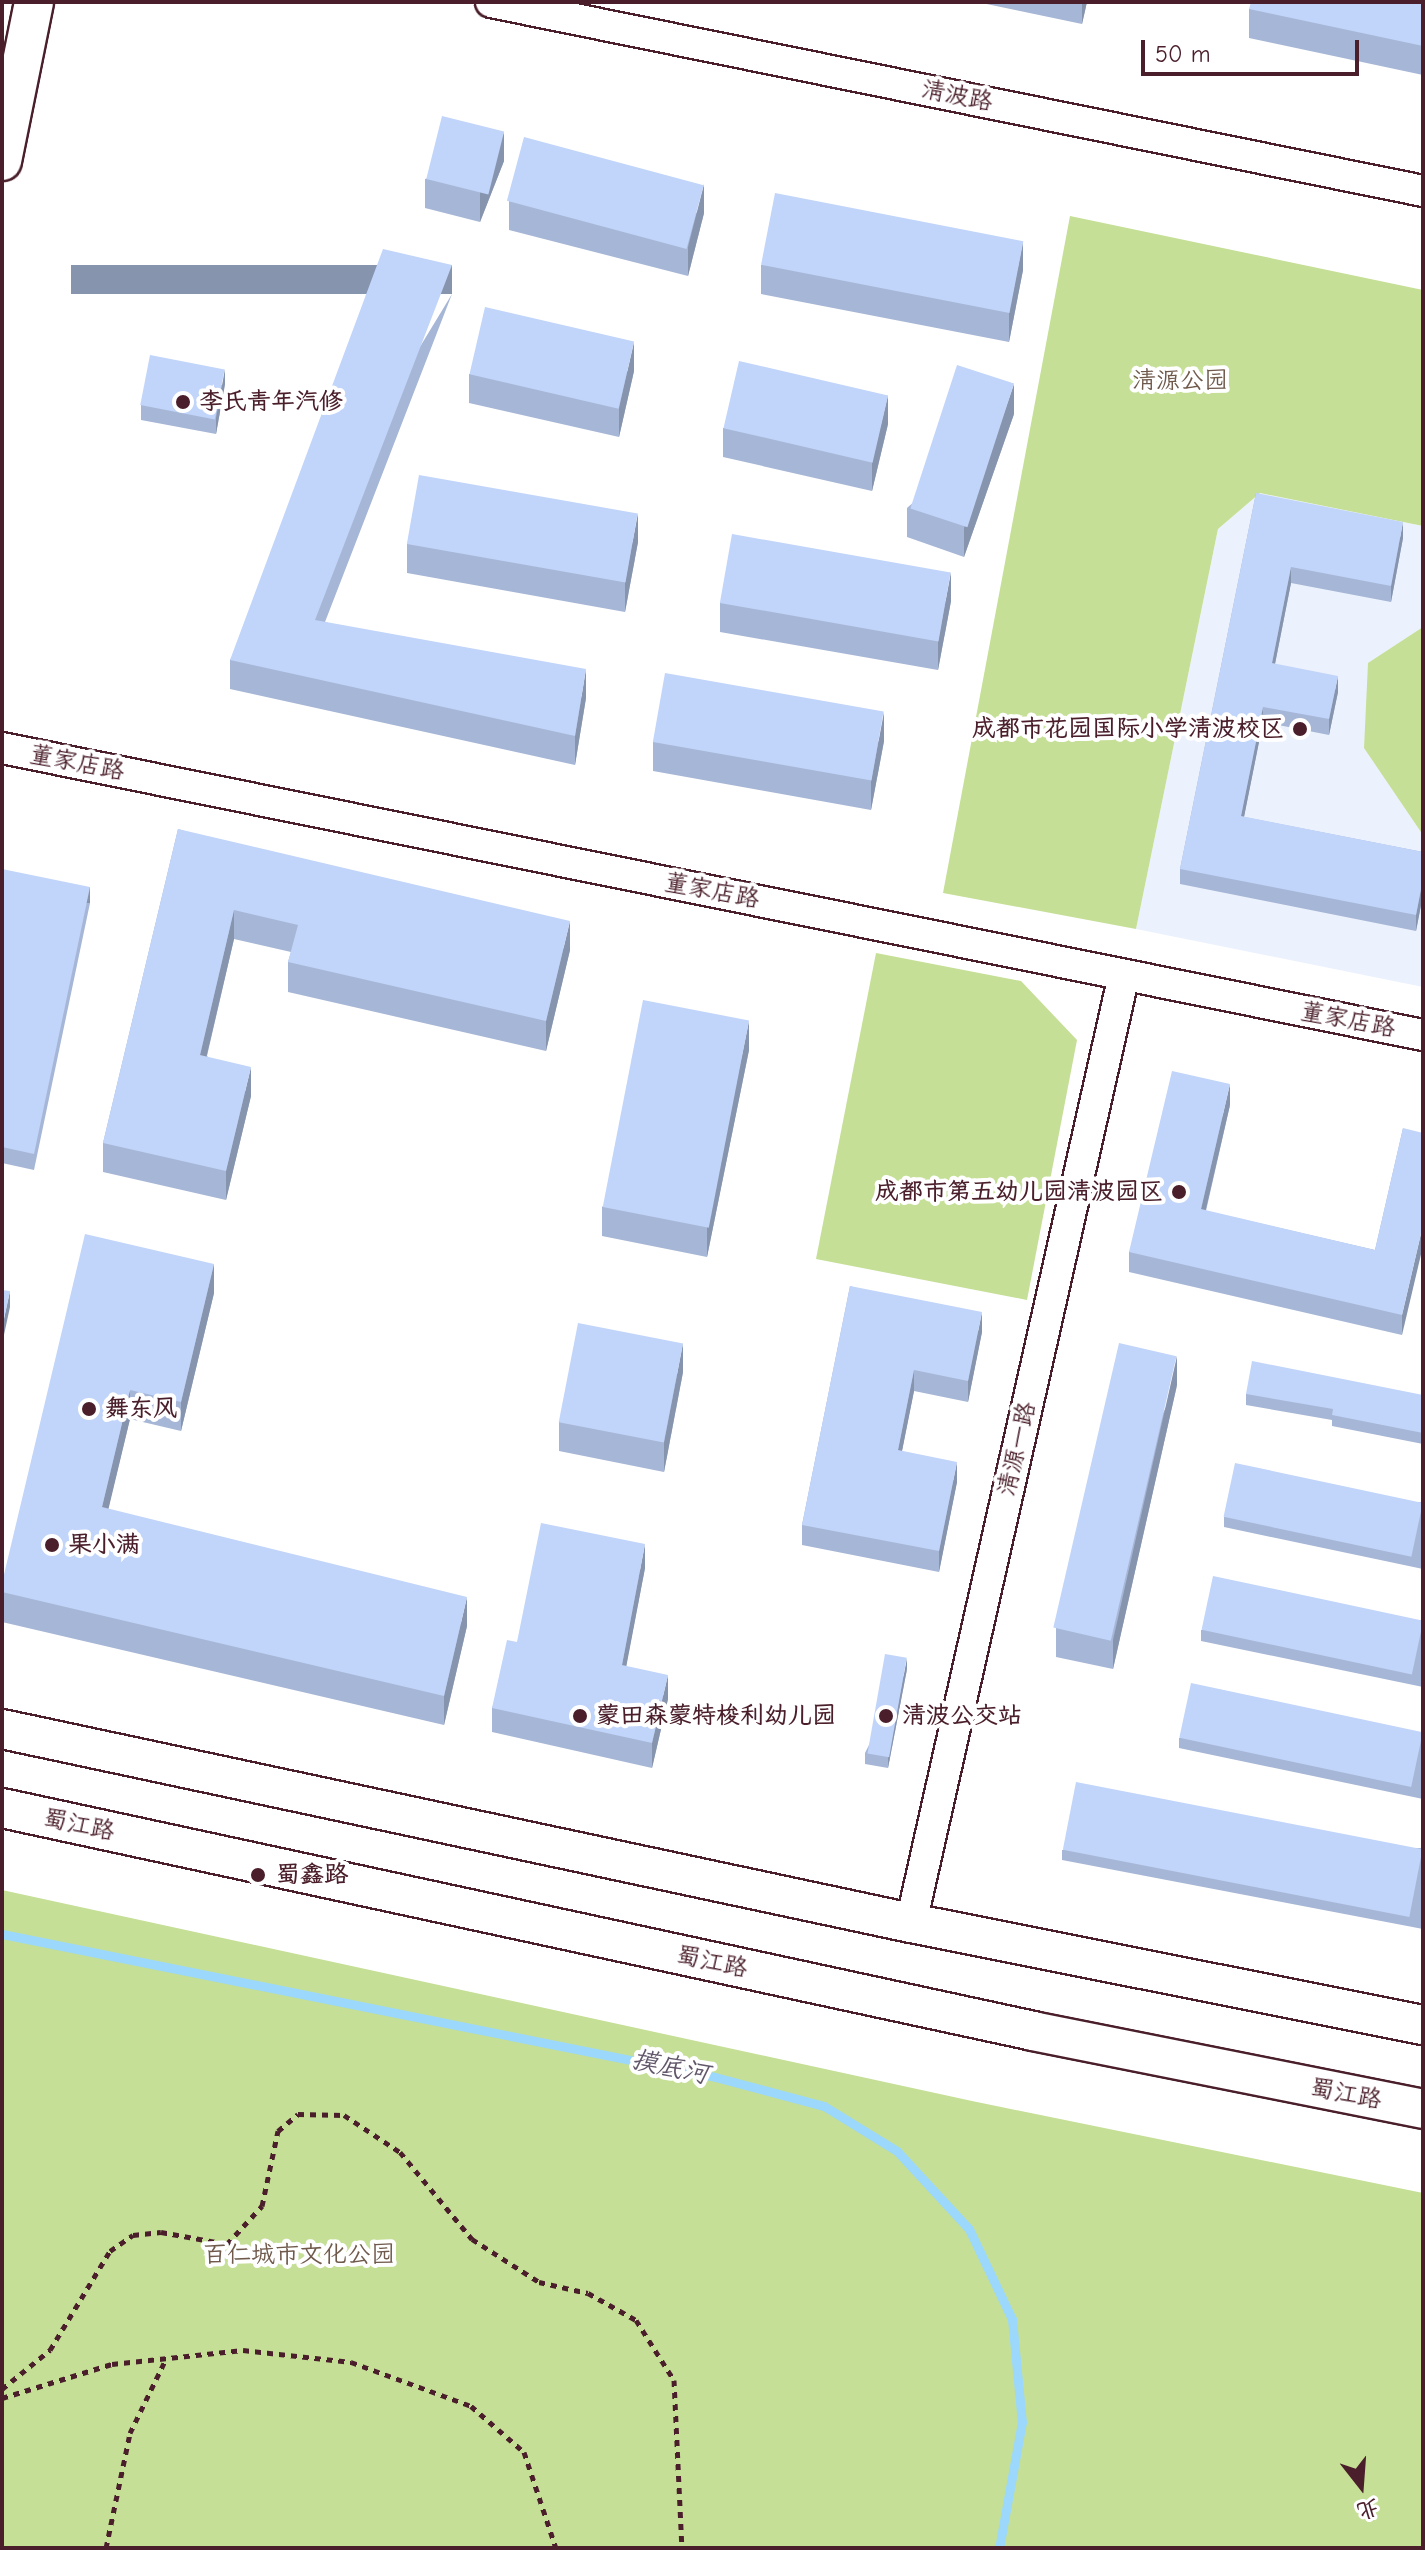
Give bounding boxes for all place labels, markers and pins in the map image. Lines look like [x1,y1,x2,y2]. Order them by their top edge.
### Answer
place label: 李氏青年汽修 [199,388,343,416]
marker: 李氏青年汽修 [174,393,192,411]
place label: 成都市花园国际小学清波校区 [972,715,1284,743]
marker: 成都市花园国际小学清波校区 [1291,720,1309,738]
place label: 成都市第五幼儿园清波园区 [875,1178,1163,1206]
marker: 成都市第五幼儿园清波园区 [1170,1183,1188,1201]
place label: 舞东风 [105,1395,177,1423]
marker: 舞东风 [80,1400,98,1418]
place label: 果小满 [68,1531,140,1559]
marker: 果小满 [43,1536,61,1554]
place label: 蒙田森蒙特梭利幼儿园 [596,1702,836,1730]
place label: 清波公交站 [902,1702,1022,1730]
marker: 蒙田森蒙特梭利幼儿园 [571,1707,589,1725]
marker: 清波公交站 [877,1707,895,1725]
place label: 蜀鑫路 [276,1861,348,1889]
marker: 蜀鑫路 [247,1864,269,1886]

